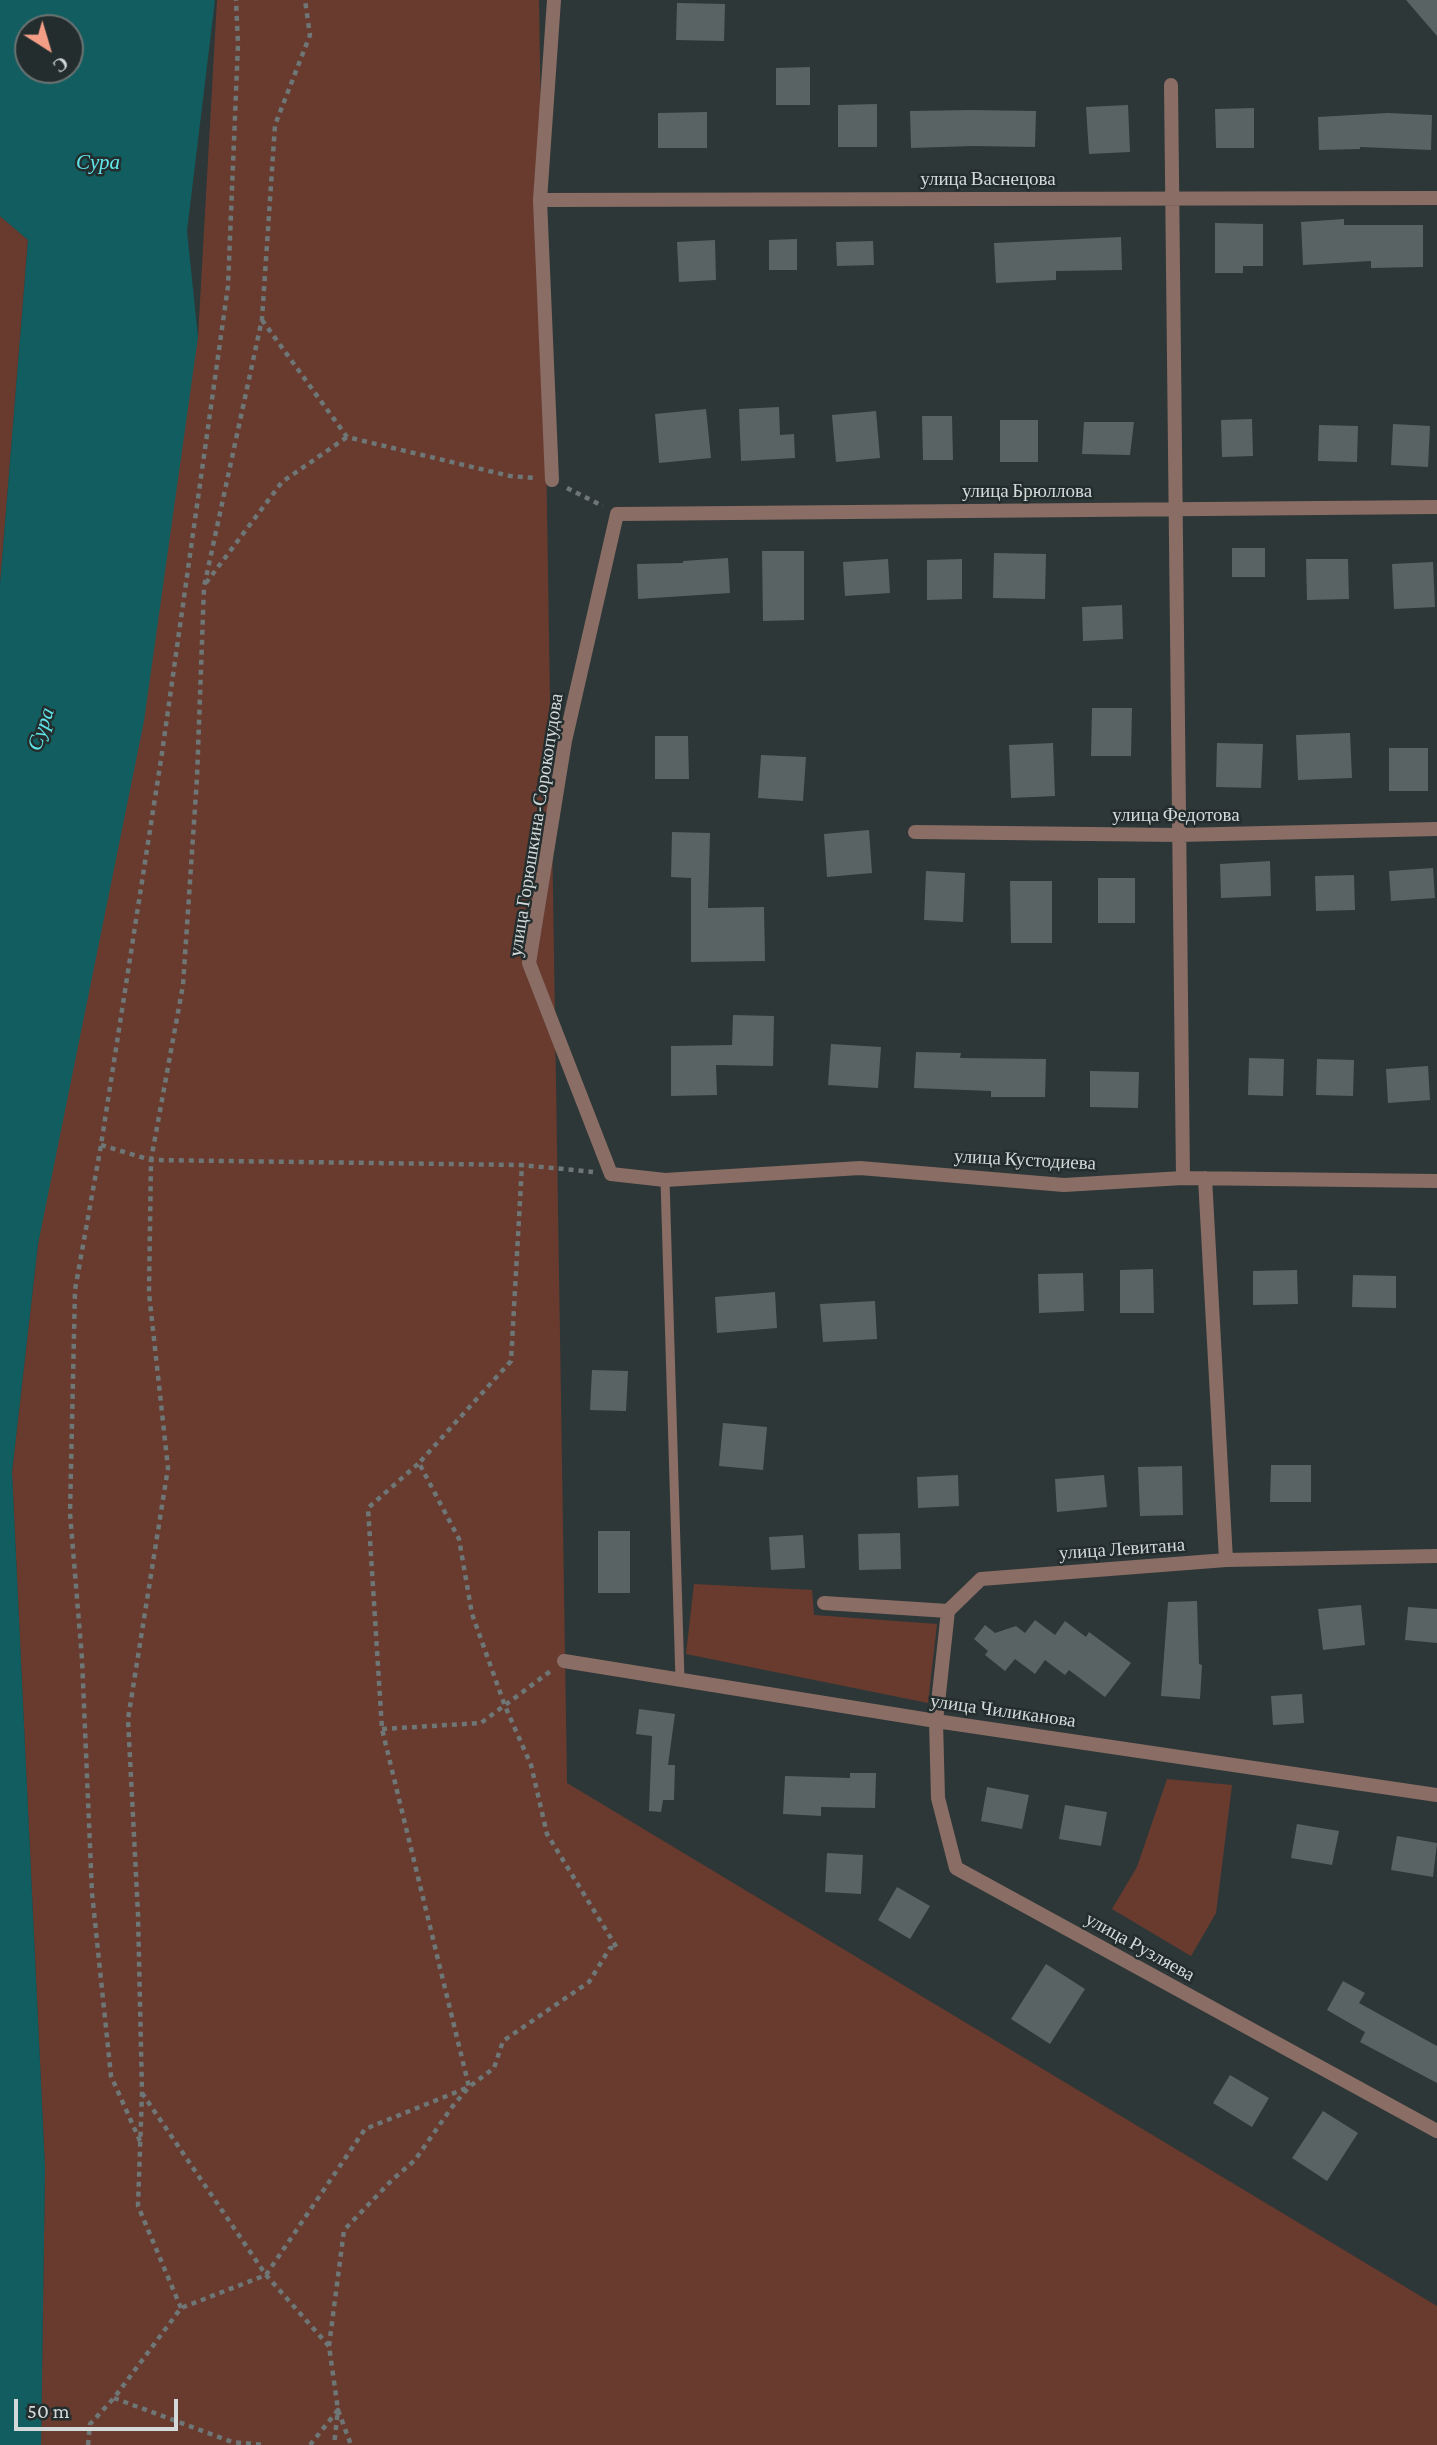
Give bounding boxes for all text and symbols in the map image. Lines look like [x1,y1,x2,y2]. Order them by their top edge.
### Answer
north arrow [14,14,84,84]
text: С [49,52,73,77]
water label: Сура [76,150,120,176]
street label: улица Васнецова [920,168,1056,190]
street label: улица Брюллова [962,480,1092,502]
street label: улица Горюшкина-Сорокопудова [504,692,568,958]
water label: Сура [22,704,60,754]
street label: улица Федотова [1112,804,1240,826]
street label: улица Кустодиева [953,1145,1097,1175]
street label: улица Левитана [1058,1533,1186,1565]
street label: улица Чиликанова [929,1689,1077,1733]
street label: улица Рузляева [1081,1907,1199,1987]
scale bar [18,2386,182,2430]
text: 50 m [27,2399,70,2423]

